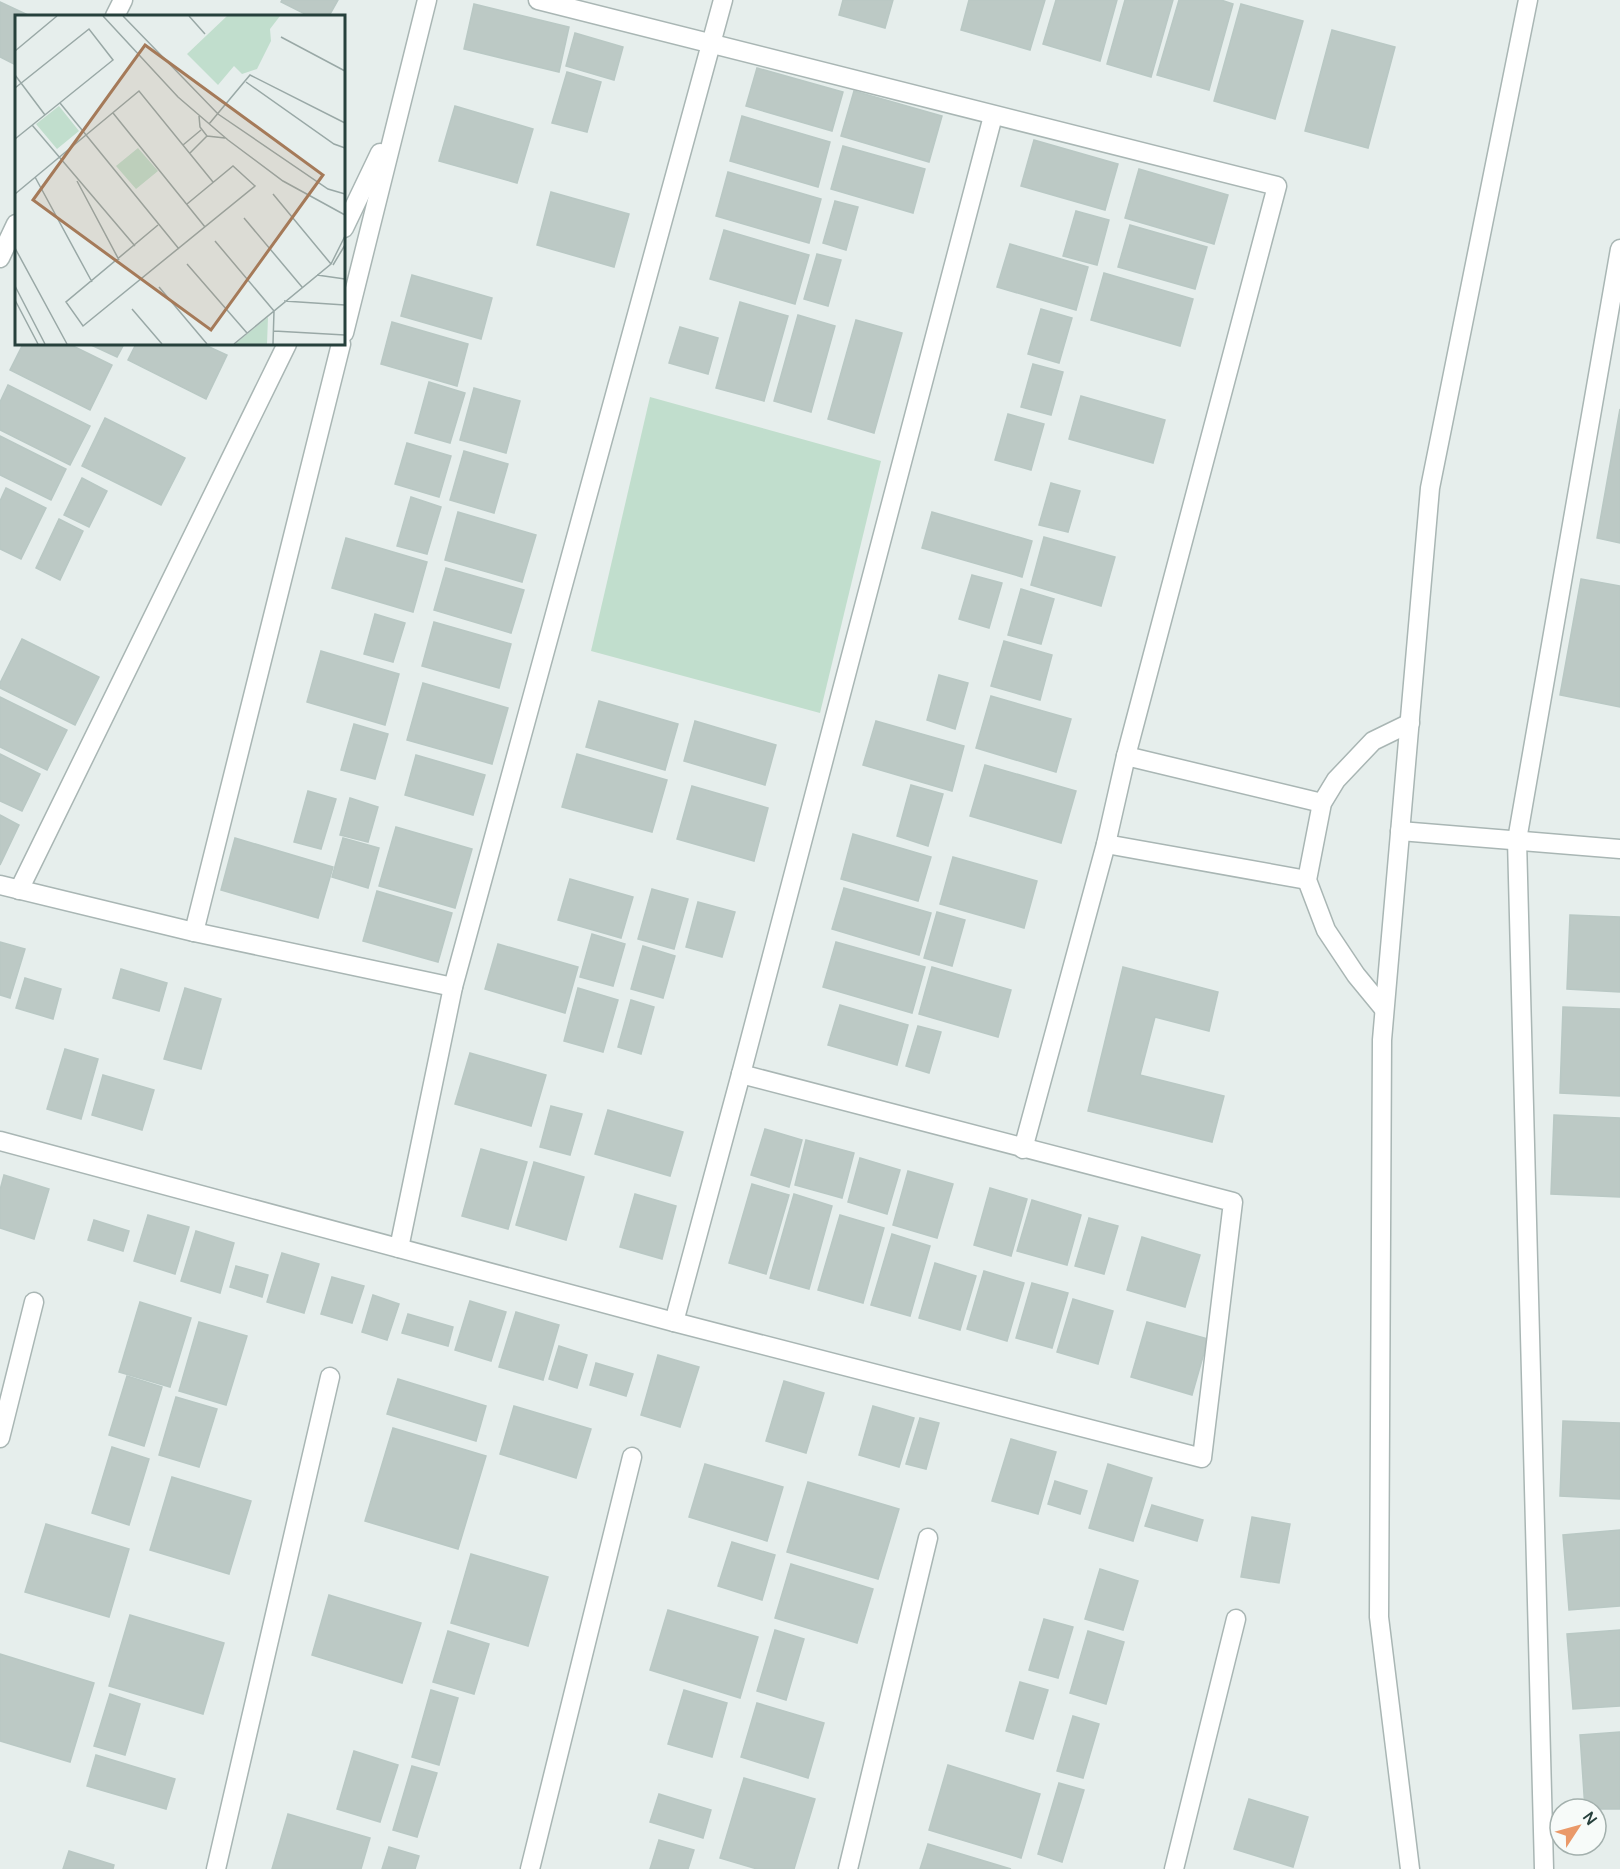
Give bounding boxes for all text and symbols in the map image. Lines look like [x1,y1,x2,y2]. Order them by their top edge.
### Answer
inset map [15,15,345,345]
north arrow [1548,1797,1608,1857]
text: N [1578,1807,1602,1829]

